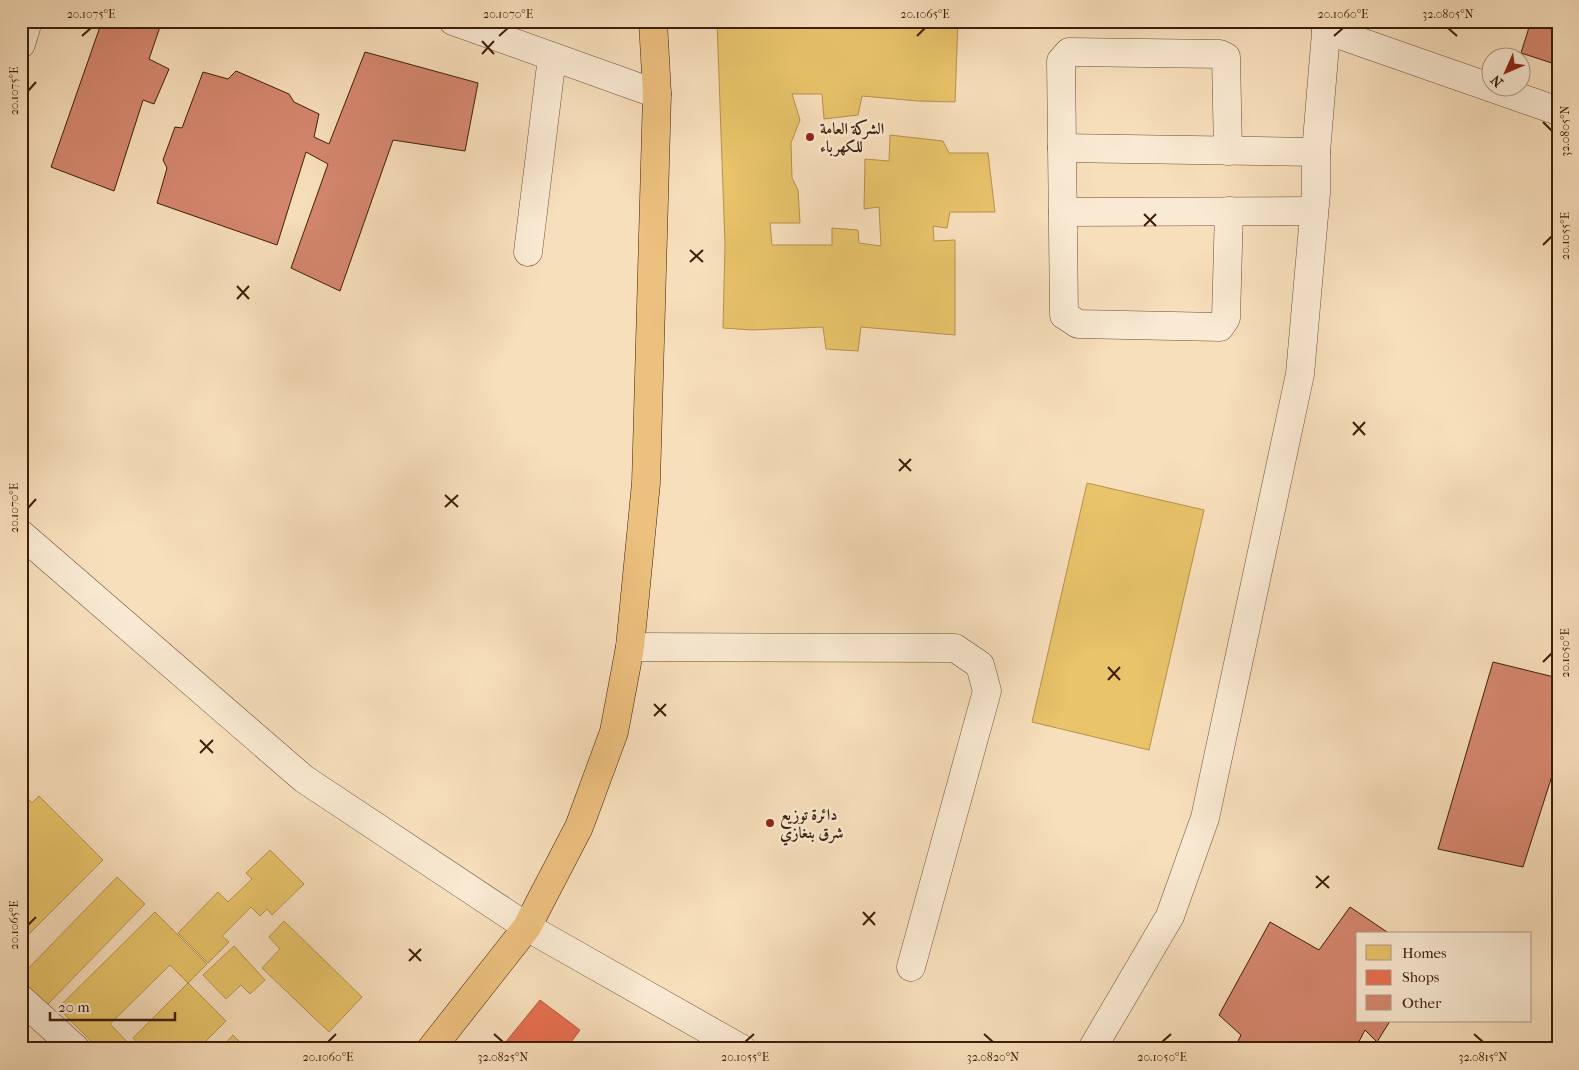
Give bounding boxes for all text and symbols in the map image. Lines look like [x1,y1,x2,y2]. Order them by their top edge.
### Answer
text: 20.1075°E [67,7,115,21]
text: 20.1070°E [483,7,533,21]
text: 20.1065°E [900,7,950,21]
text: 20.1060°E [1318,7,1368,21]
text: 32.0805°N [1422,7,1474,21]
north arrow [1482,48,1532,98]
text: 20.1075°E [7,67,21,115]
text: N [1487,71,1507,91]
text: 32.0805°N [1558,105,1572,157]
place label: الشركة العامة للكهرباء [820,119,884,157]
marker: الشركة العامة للكهرباء [804,131,816,143]
text: 20.1055°E [1558,212,1572,260]
text: 20.1070°E [7,483,21,533]
text: 20.1050°E [1558,628,1572,678]
place label: دائرة توزيع شرق بنغازي [780,805,844,846]
marker: دائرة توزيع شرق بنغازي [764,817,776,829]
text: 20.1065°E [7,900,21,950]
legend [1356,932,1532,1022]
text: Homes [1402,944,1447,962]
text: Shops [1402,968,1440,986]
scale bar [50,990,175,1022]
text: Other [1402,994,1442,1012]
text: 20 m [58,998,90,1016]
text: 20.1060°E [303,1050,353,1064]
text: 32.0825°N [478,1050,528,1064]
text: 20.1055°E [721,1050,769,1064]
text: 32.0820°N [967,1050,1019,1064]
text: 20.1050°E [1137,1050,1187,1064]
text: 32.0815°N [1459,1050,1507,1064]

